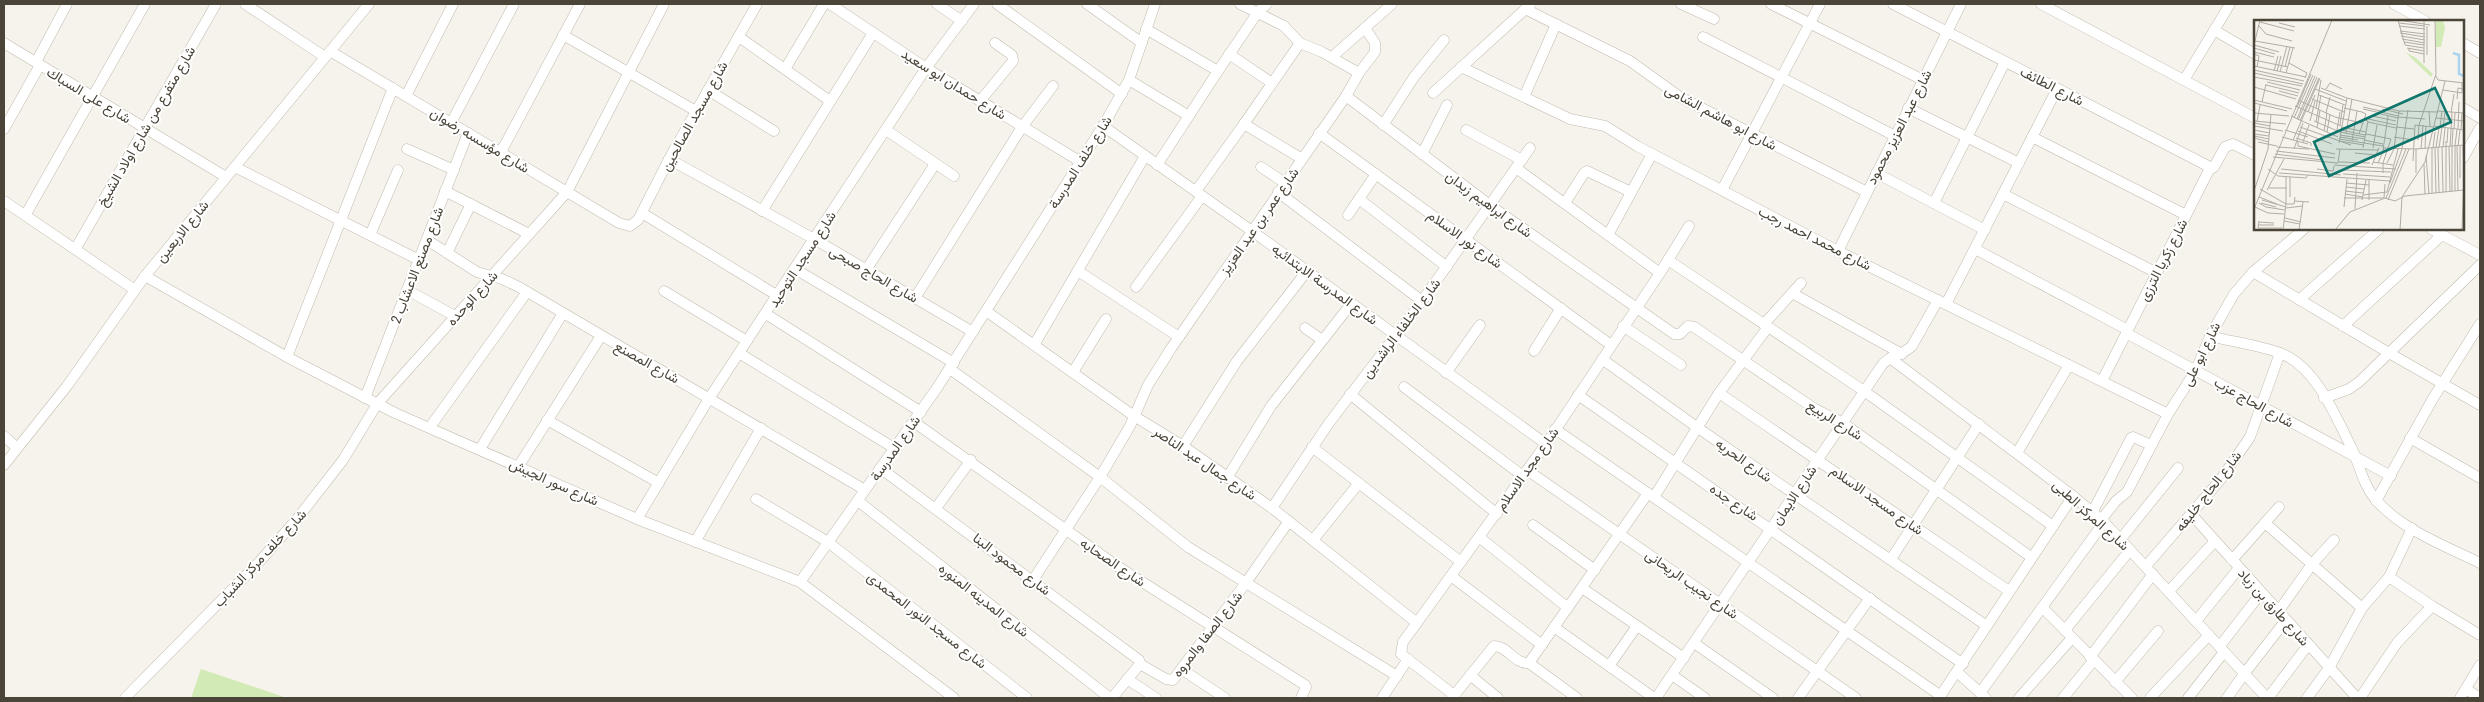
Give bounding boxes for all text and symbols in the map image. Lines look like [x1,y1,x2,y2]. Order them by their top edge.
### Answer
inset map [2254,20,2464,230]
street label: شارع متفرع من شارع اولاد الشيخ [94,43,201,210]
street label: شارع حمدان ابو سعيد [897,45,1009,125]
street label: شارع مسجد الصالحين [657,58,733,175]
street label: شارع الطائف [2016,63,2086,111]
street label: شارع على السباك [42,64,134,129]
street label: شارع عبد العزيز محمود [1863,67,1937,188]
street label: شارع ابو هاشم الشامى [1661,81,1780,156]
street label: شارع مؤسسه رضوان [426,104,532,178]
street label: شارع خلف المدرسة [1045,113,1117,213]
street label: شارع عمر بن عبد العزيز [1216,165,1304,280]
street label: شارع ابراهيم زيدان [1441,167,1535,243]
street label: شارع الاربعين [152,197,214,267]
street label: شارع محمد احمد رجب [1755,203,1874,276]
street label: شارع مصنع الاعشاب 2 [387,204,449,327]
street label: شارع نور الاسلام [1423,206,1506,274]
street label: شارع مسجد التوحيد [765,208,842,312]
street label: شارع زكريا الترزى [2135,216,2193,305]
street label: شارع المدرسة الابتدائيه [1267,240,1381,330]
street label: شارع الحاج صبحى [825,242,921,308]
street label: شارع الوحده [443,267,503,331]
street label: شارع الخلفاء الراشدين [1358,275,1446,383]
street label: شارع ابو على [2179,319,2226,390]
street label: شارع المصنع [610,338,682,389]
street label: شارع الحاج عزب [2210,374,2296,433]
street label: شارع الربيع [1803,397,1866,446]
street label: شارع المدرسة [867,412,926,485]
street label: شارع جمال عبد الناصر [1148,422,1259,506]
street label: شارع مجد الاسلام [1492,424,1564,515]
street label: شارع الحريه [1711,435,1775,488]
street label: شارع الحاج خليفه [2172,448,2247,536]
street label: شارع سور الجيش [506,455,601,512]
street label: شارع الايمان [1768,462,1822,529]
street label: شارع مسجد الاسلام [1826,462,1927,541]
street label: شارع المركز الطبى [2047,476,2133,556]
street label: شارع جده [1705,480,1761,526]
street label: شارع خلف مركز الشباب [211,506,312,612]
street label: شارع محمود البنا [968,530,1054,601]
street label: شارع الصحابه [1076,534,1149,592]
street label: شارع نجيب الريحانى [1641,546,1741,624]
street label: شارع المدينه المنوره [934,560,1032,643]
street label: شارع طارق بن زياد [2233,565,2313,651]
street label: شارع مسجد النور المحمدى [862,568,990,674]
street label: شارع الصفا والمروه [1169,588,1248,682]

